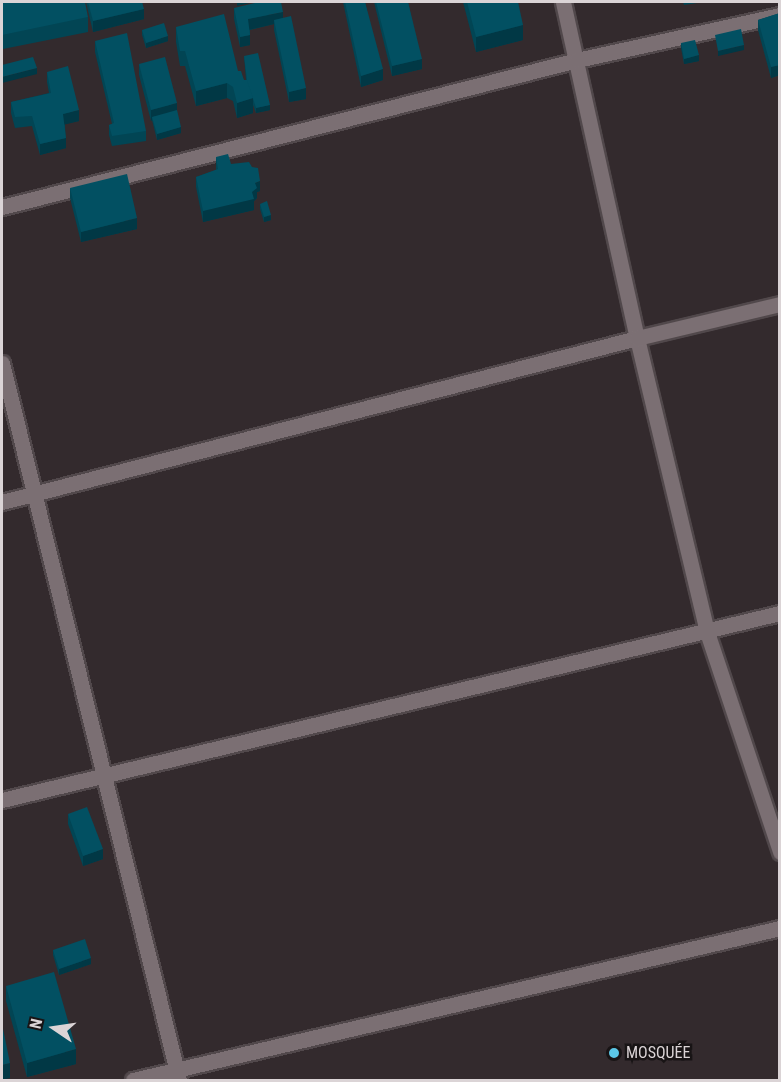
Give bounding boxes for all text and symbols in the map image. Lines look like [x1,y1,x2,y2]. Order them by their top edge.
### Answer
north arrow [24,998,84,1058]
text: N [26,1017,46,1031]
place label: MOSQUÉE [626,1043,691,1063]
marker: MOSQUÉE [607,1046,621,1060]

